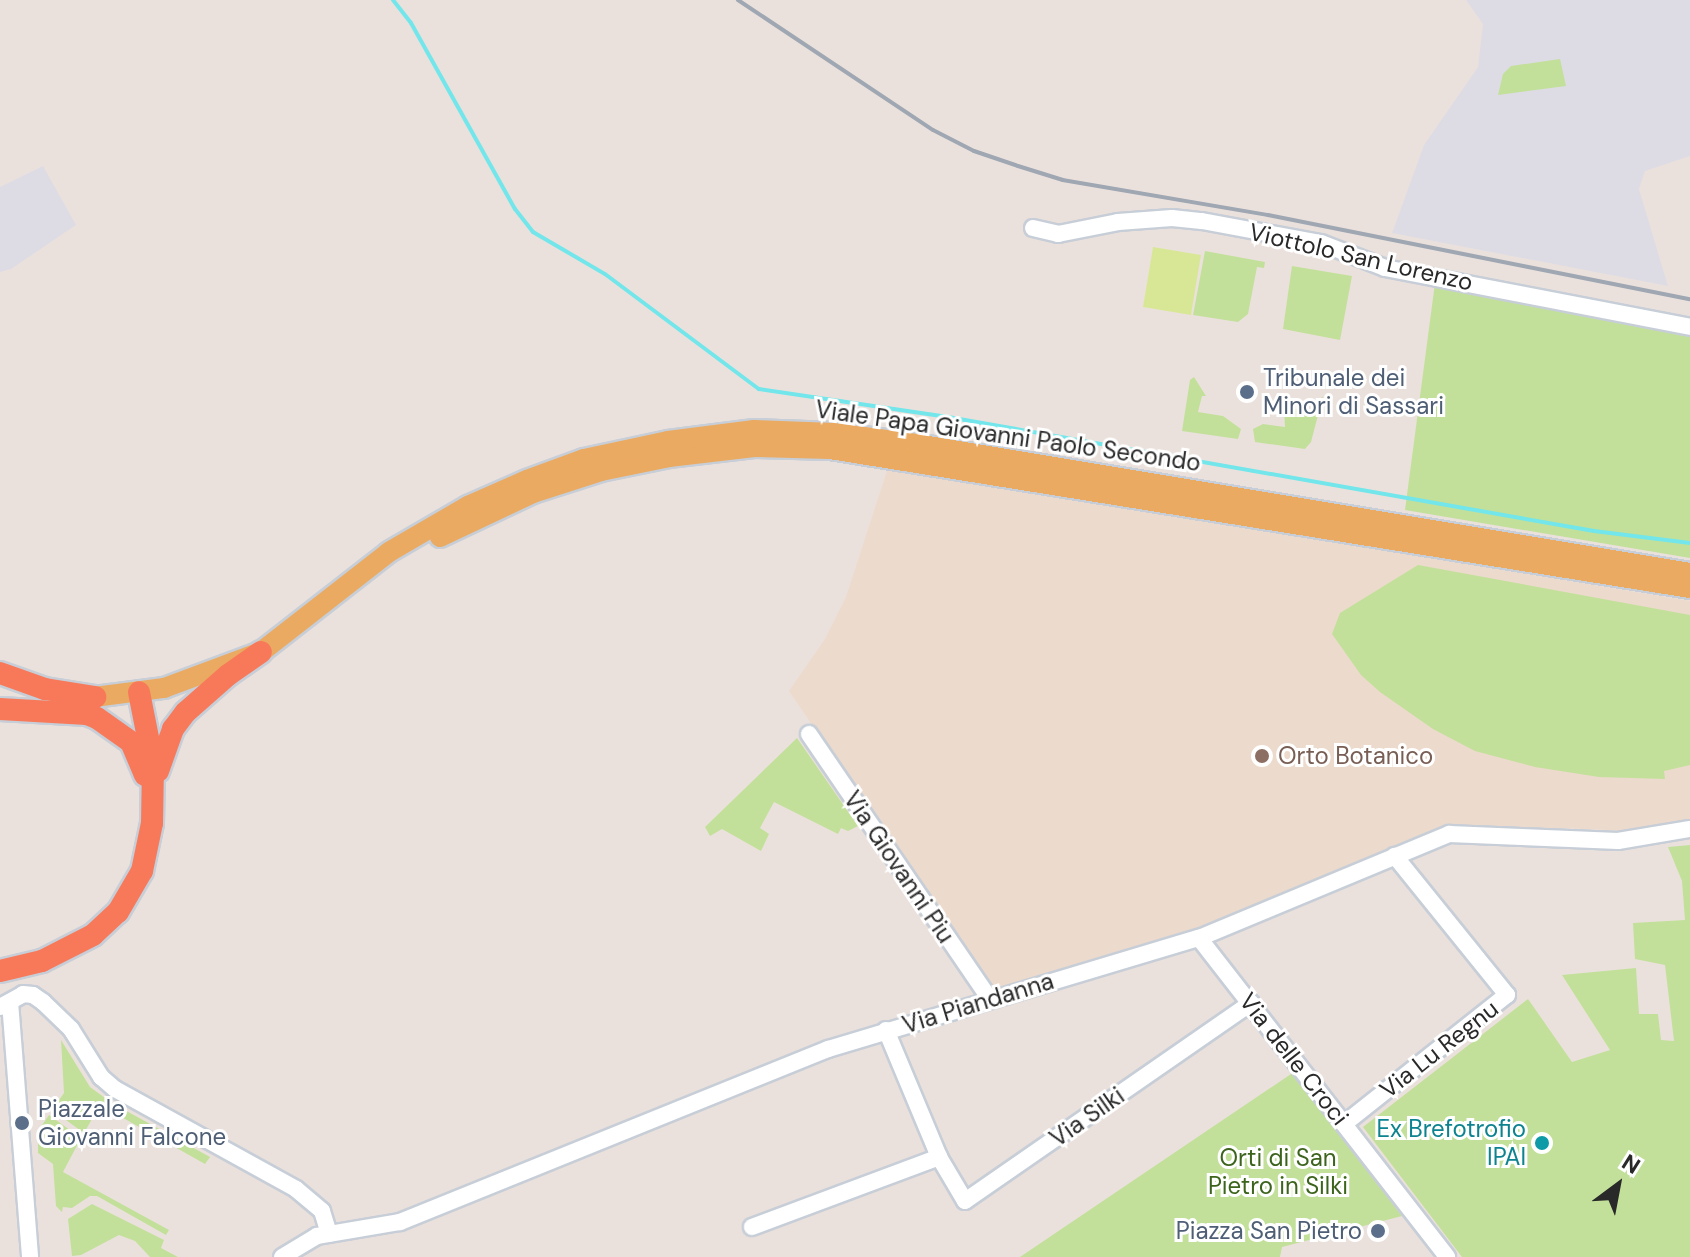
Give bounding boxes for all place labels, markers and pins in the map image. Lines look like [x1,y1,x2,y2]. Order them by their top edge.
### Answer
place label: Tribunale dei Minori di Sassari [1263,364,1444,420]
marker: Tribunale dei Minori di Sassari [1238,383,1256,401]
place label: Orto Botanico [1278,742,1433,770]
marker: Orto Botanico [1253,747,1271,765]
place label: Piazzale Giovanni Falcone [38,1095,226,1151]
marker: Piazzale Giovanni Falcone [13,1114,31,1132]
place label: Ex Brefotrofio IPAI [1376,1115,1526,1171]
marker: Ex Brefotrofio IPAI [1533,1134,1551,1152]
place label: Piazza San Pietro [1176,1217,1362,1245]
marker: Piazza San Pietro [1369,1222,1387,1240]

